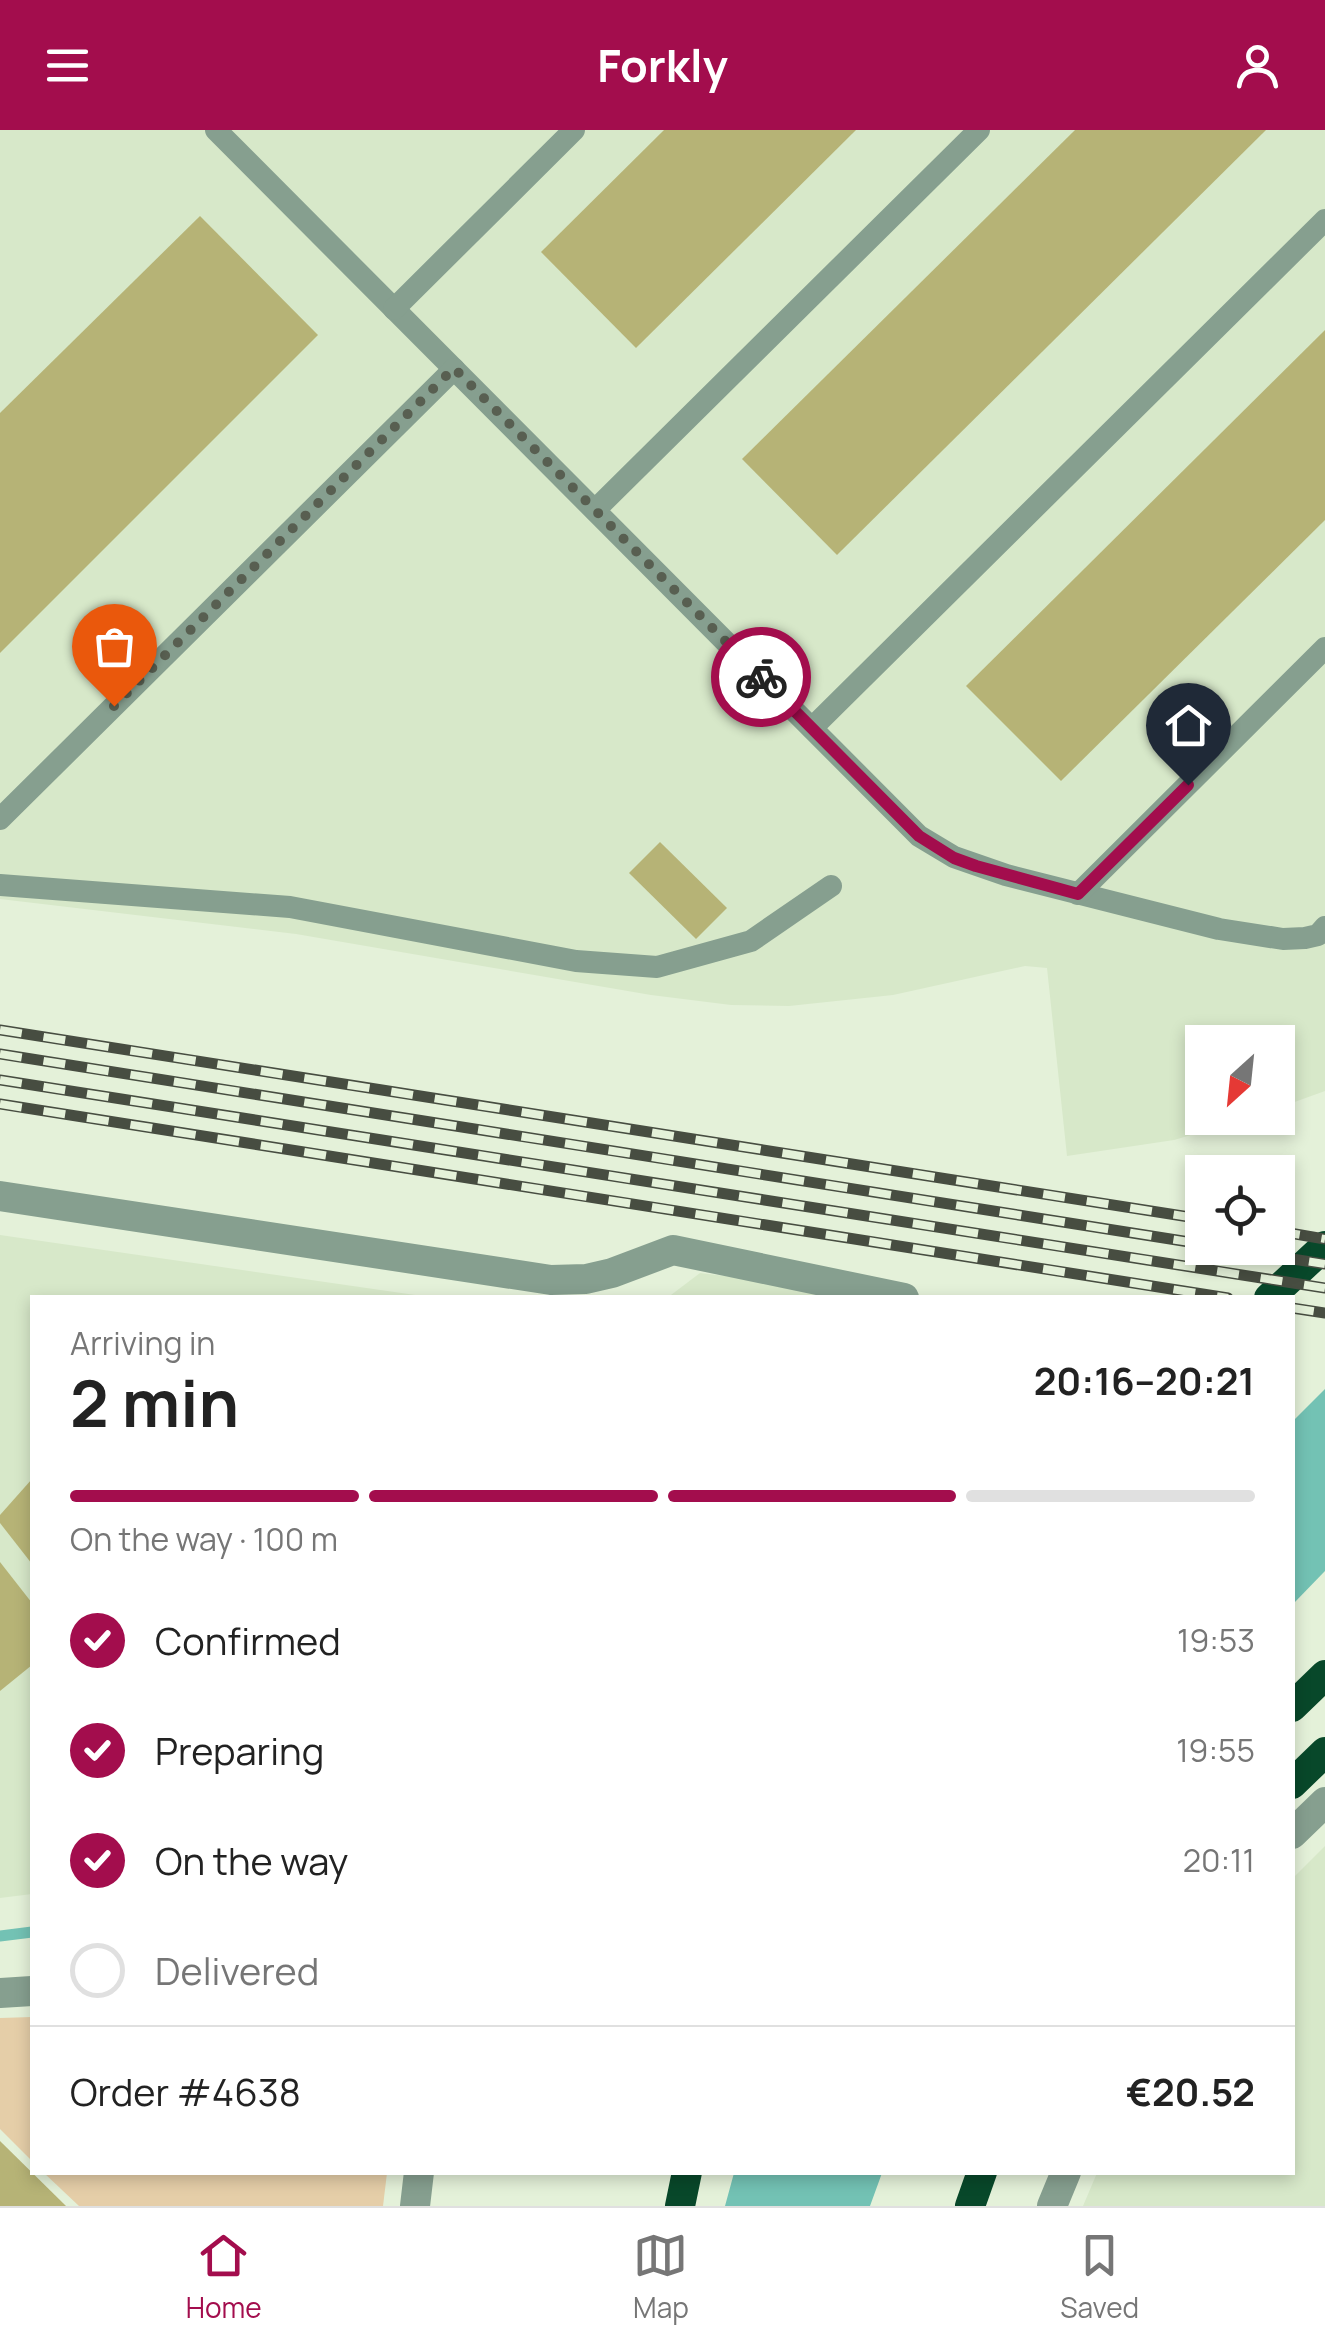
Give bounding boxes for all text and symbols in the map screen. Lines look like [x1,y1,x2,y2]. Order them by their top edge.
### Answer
text: Forkly [597,34,728,96]
icon: menu [40,38,95,93]
icon: person [1230,38,1285,93]
pin [72,604,157,707]
icon: bag [87,619,142,674]
courier [711,627,811,727]
icon: bike [734,650,789,705]
pin [1146,683,1231,786]
icon: home [1161,698,1216,753]
north arrow [1185,1025,1295,1135]
map controls [1185,1025,1295,1265]
button: locate [1185,1155,1295,1265]
text: Arriving in [70,1321,215,1365]
text: 20:16–20:21 [1034,1354,1255,1406]
text: 2 min [70,1358,239,1447]
text: On the way · 100 m [70,1517,338,1561]
icon: check [70,1613,125,1668]
text: Confirmed [155,1614,341,1666]
text: 19:53 [1177,1618,1255,1662]
icon: check [70,1723,125,1778]
text: Preparing [155,1724,324,1776]
text: 19:55 [1176,1728,1255,1772]
icon: check [70,1833,125,1888]
text: On the way [155,1834,348,1886]
text: 20:11 [1183,1838,1255,1882]
text: Delivered [155,1944,319,1996]
text: Order #4638 [70,2065,301,2117]
text: €20.52 [1126,2065,1255,2117]
tab: Home [186,2228,262,2326]
tab: Map [633,2228,689,2326]
tab: Saved [1060,2228,1139,2326]

